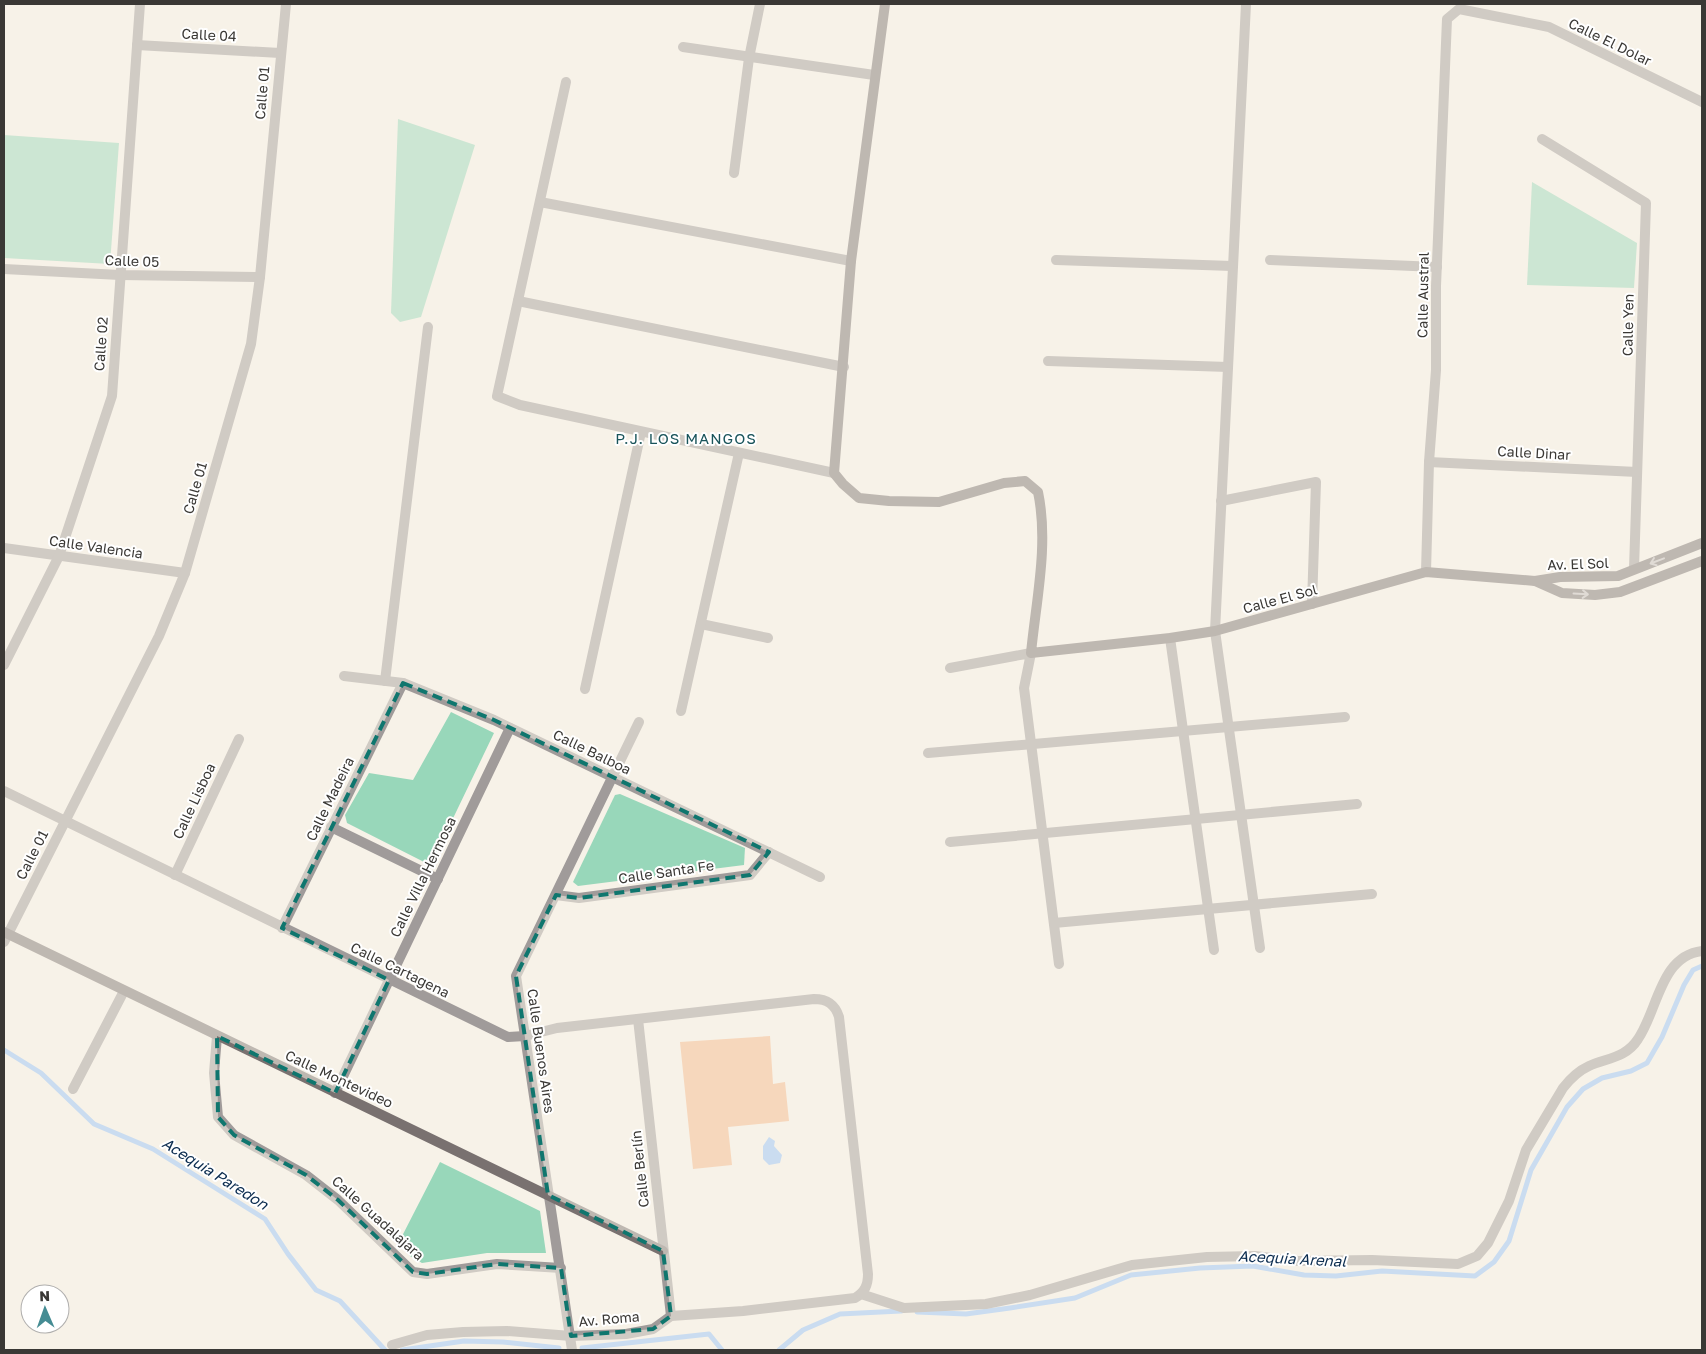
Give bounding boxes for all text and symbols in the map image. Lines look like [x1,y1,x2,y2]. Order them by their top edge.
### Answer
street label: Calle El Dolar [1566,14,1655,69]
street label: Calle 04 [181,25,237,44]
street label: Calle 01 [251,65,272,120]
street label: Calle 05 [104,251,160,270]
street label: Calle Austral [1413,252,1432,338]
street label: Calle Yen [1618,294,1637,356]
street label: Calle 02 [90,316,111,372]
district label: P.J. LOS MANGOS [615,429,757,447]
street label: Calle Dinar [1497,442,1572,463]
street label: Calle 01 [179,460,210,516]
street label: Calle Valencia [48,531,144,562]
street label: Av. El Sol [1547,554,1609,573]
one-way arrow [1650,556,1665,566]
street label: Calle El Sol [1241,580,1319,617]
one-way arrow [1573,589,1589,598]
street label: Calle Balboa [550,725,634,778]
street label: Calle Madeira [302,754,357,844]
street label: Calle Lisboa [169,760,219,842]
street label: Calle Villa Hermosa [386,814,459,940]
street label: Calle 01 [12,827,51,882]
street label: Calle Santa Fe [617,856,715,887]
street label: Calle Cartagena [348,938,452,1001]
street label: Calle Buenos Aires [524,987,559,1114]
street label: Calle Montevideo [283,1046,396,1111]
street label: Calle Berlín [627,1130,652,1209]
water label: Acequia Paredon [159,1133,272,1213]
street label: Calle Guadalajara [329,1172,428,1263]
water label: Acequia Arenal [1238,1246,1348,1270]
north arrow [20,1284,70,1334]
text: N [39,1287,50,1304]
street label: Av. Roma [578,1307,640,1330]

